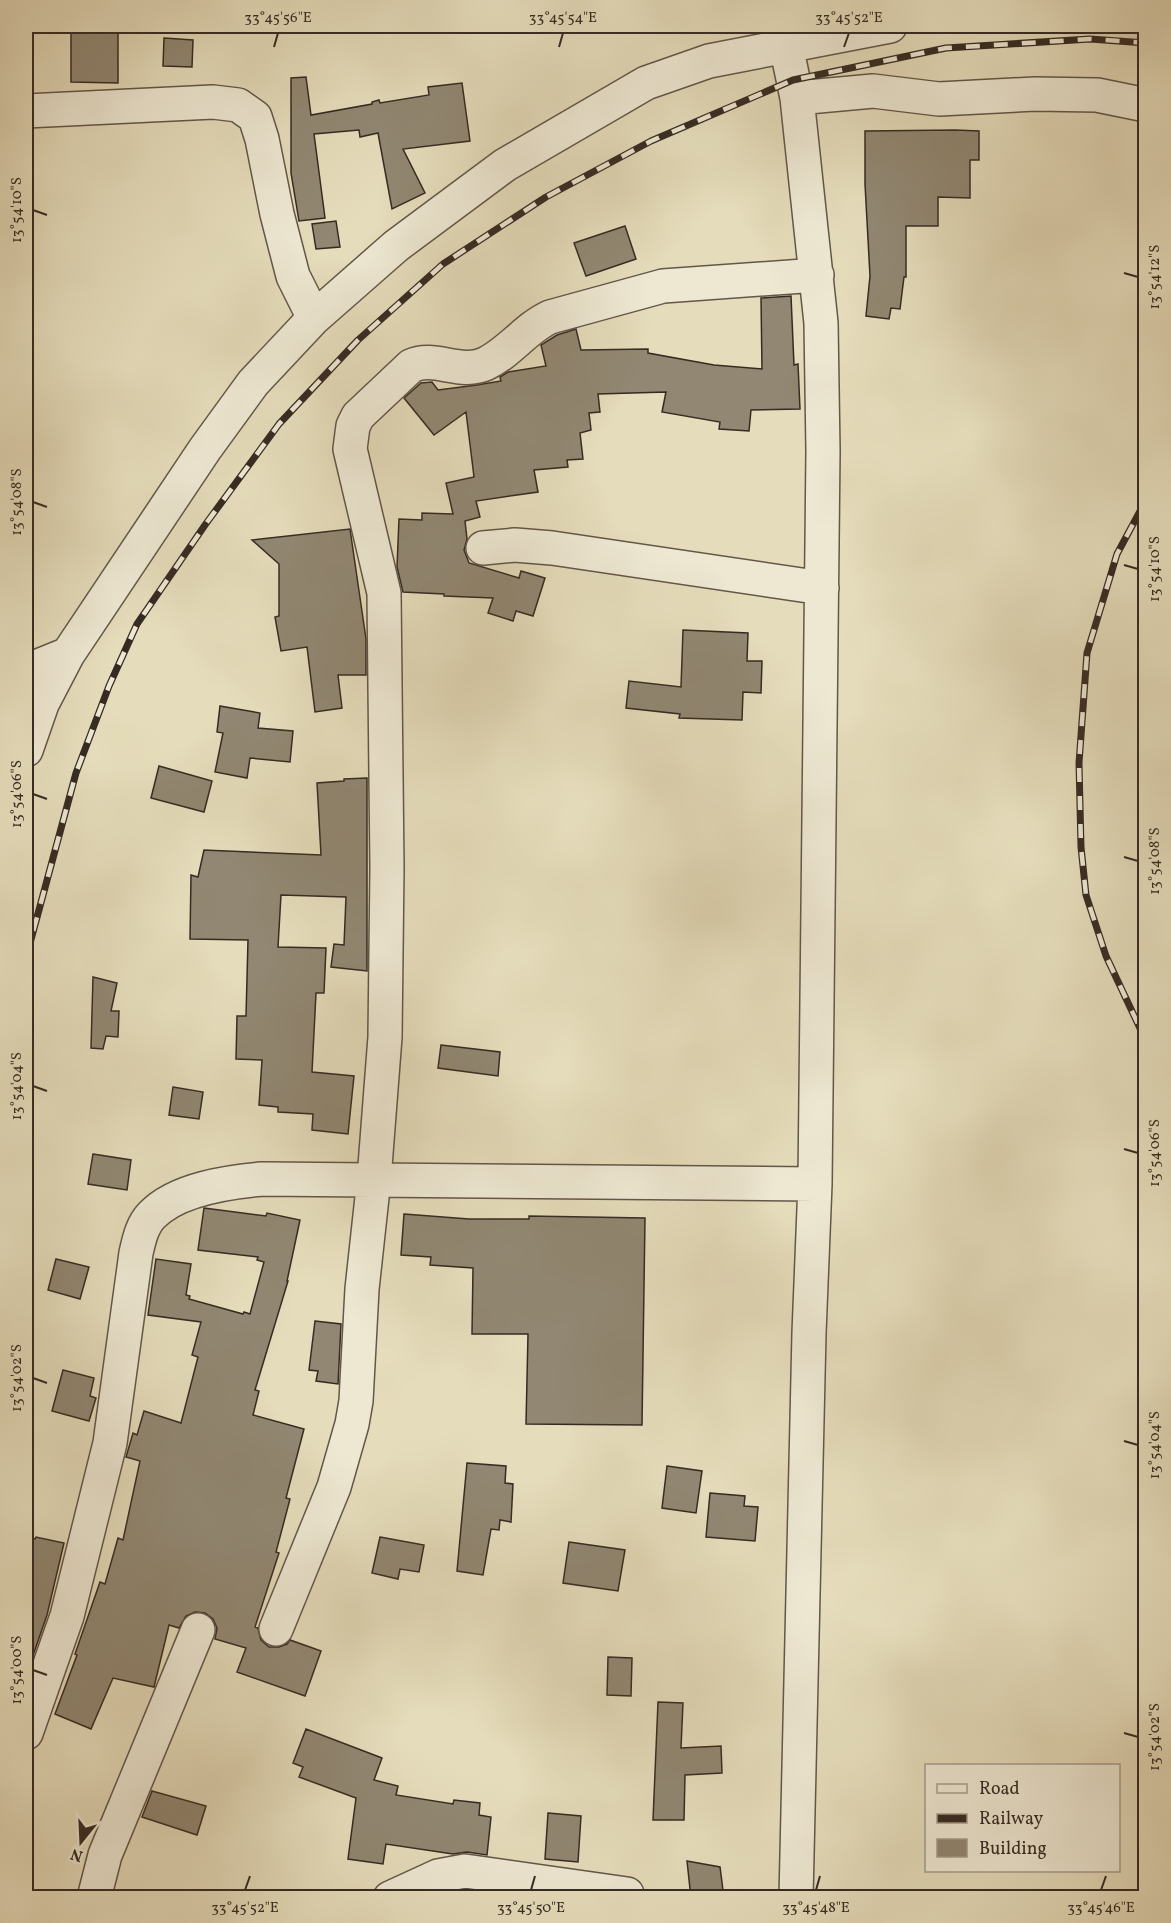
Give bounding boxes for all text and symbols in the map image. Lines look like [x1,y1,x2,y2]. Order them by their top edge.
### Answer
text: 33°45'56"E [244,8,312,29]
text: 33°45'54"E [529,8,597,29]
text: 33°45'52"E [815,8,883,29]
text: 13°54'10"S [7,177,28,243]
text: 13°54'12"S [1145,245,1166,309]
text: 13°54'08"S [7,468,28,536]
text: 13°54'10"S [1145,536,1166,602]
text: 13°54'06"S [7,760,28,828]
text: 13°54'08"S [1145,827,1166,895]
text: 13°54'04"S [7,1052,28,1120]
text: 13°54'06"S [1145,1119,1166,1187]
text: 13°54'02"S [7,1344,28,1412]
text: 13°54'04"S [1145,1411,1166,1479]
text: 13°54'00"S [7,1635,28,1705]
text: 13°54'02"S [1145,1703,1166,1771]
legend [925,1764,1120,1872]
text: Road [979,1777,1020,1802]
text: Railway [979,1807,1043,1832]
north arrow [51,1812,111,1872]
text: Building [979,1837,1047,1862]
text: N [68,1842,86,1867]
text: 33°45'52"E [211,1898,279,1919]
text: 33°45'50"E [497,1898,565,1919]
text: 33°45'48"E [782,1898,850,1919]
text: 33°45'46"E [1067,1898,1135,1919]

